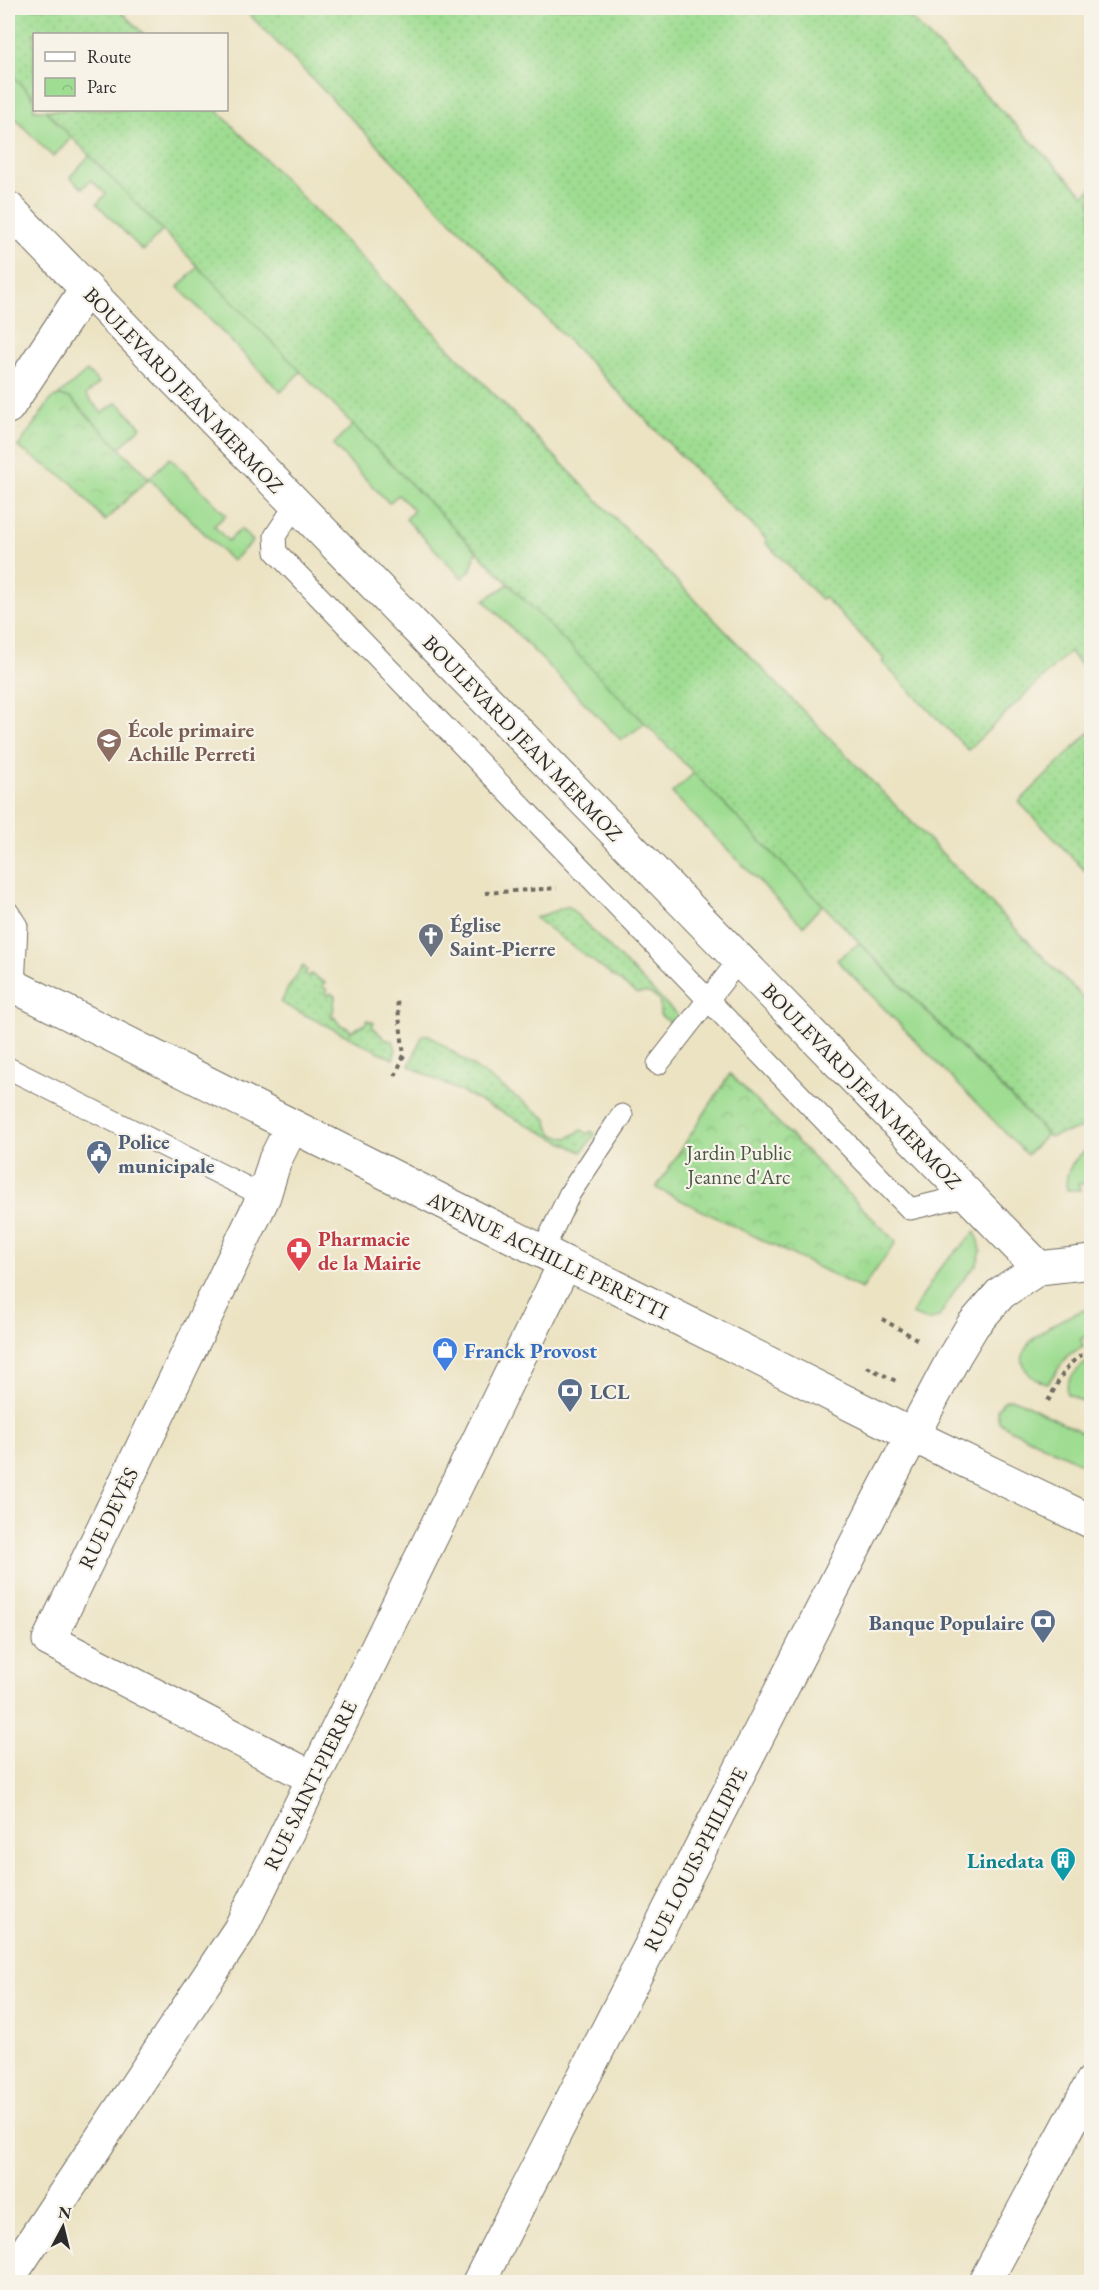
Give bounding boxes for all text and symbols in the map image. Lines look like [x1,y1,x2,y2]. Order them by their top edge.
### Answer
legend [33,33,228,111]
text: Route [87,45,131,68]
text: Parc [87,75,117,98]
street label: BOULEVARD JEAN MERMOZ [78,281,290,499]
street label: BOULEVARD JEAN MERMOZ [417,629,629,847]
place label: École primaire Achille Perreti [127,716,255,767]
school or university icon: École primaire Achille Perreti [94,726,124,764]
place label: Église Saint-Pierre [450,911,556,962]
church icon: Église Saint-Pierre [416,921,446,959]
street label: BOULEVARD JEAN MERMOZ [756,977,968,1195]
place label: Police municipale [118,1128,215,1179]
public building icon: Police municipale [84,1138,114,1176]
park label: Jardin Public Jeanne d'Arc [684,1139,792,1190]
street label: AVENUE ACHILLE PERETTI [422,1184,673,1325]
place label: Pharmacie de la Mairie [318,1225,421,1276]
pharmacy icon: Pharmacie de la Mairie [284,1235,314,1273]
shop icon: Franck Provost [430,1335,460,1373]
place label: Franck Provost [464,1337,597,1364]
bank icon: LCL [555,1376,585,1414]
place label: LCL [590,1378,630,1405]
street label: RUE DEVÈS [72,1463,144,1573]
bank icon: Banque Populaire [1028,1607,1058,1645]
place label: Banque Populaire [869,1609,1024,1636]
street label: RUE SAINT-PIERRE [257,1696,363,1874]
street label: RUE LOUIS-PHILIPPE [637,1762,753,1956]
building icon: Linedata [1048,1845,1078,1883]
place label: Linedata [967,1847,1045,1874]
north arrow [33,2197,93,2257]
text: N [57,2201,73,2224]

